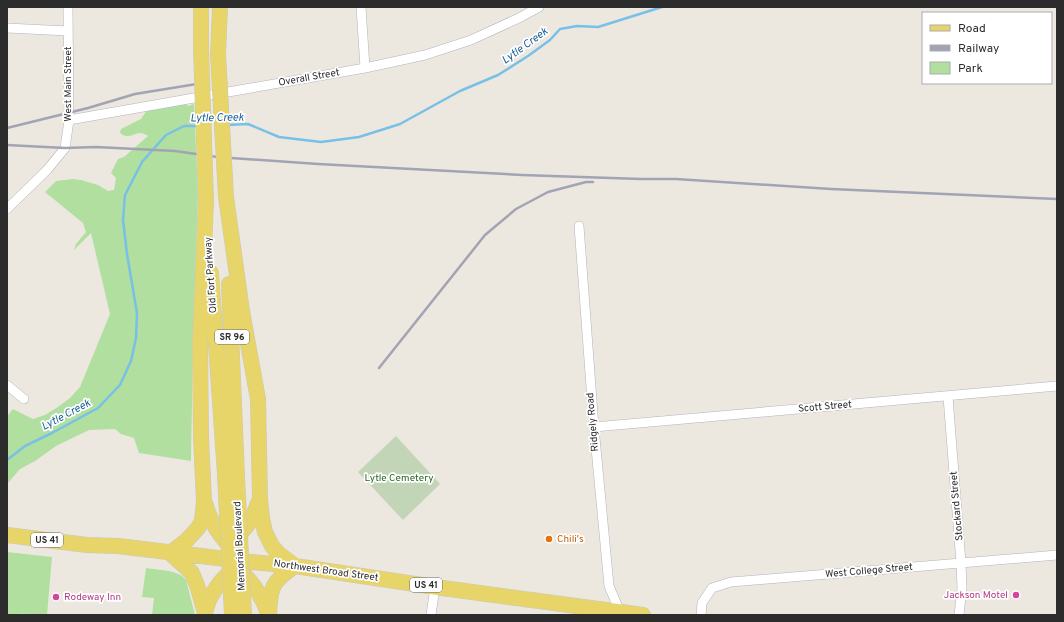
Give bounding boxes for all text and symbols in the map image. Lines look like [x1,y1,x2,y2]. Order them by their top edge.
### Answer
legend [922,12,1052,84]
text: Road [958,21,986,37]
water label: Lytle Creek [499,24,551,67]
text: Railway [958,41,999,57]
street label: West Main Street [62,46,75,122]
text: Park [958,61,983,77]
street label: Overall Street [277,66,341,90]
water label: Lytle Creek [190,111,244,125]
street label: Old Fort Parkway [202,236,220,314]
road number: SR 96 [215,330,249,344]
street label: Ridgely Road [584,392,602,452]
water label: Lytle Creek [39,396,93,434]
street label: Scott Street [798,398,853,416]
street label: Stockard Street [947,470,967,541]
park label: Lytle Cemetery [365,472,433,485]
street label: Memorial Boulevard [231,501,249,591]
road number: US 41 [31,533,63,547]
place label: Chili's [557,533,584,546]
marker: Chili's [544,534,554,544]
street label: Northwest Broad Street [273,557,379,585]
street label: West College Street [825,561,914,581]
road number: US 41 [410,578,442,592]
place label: Jackson Motel [944,589,1008,602]
marker: Jackson Motel [1011,590,1021,600]
place label: Rodeway Inn [64,591,121,604]
marker: Rodeway Inn [51,592,61,602]

